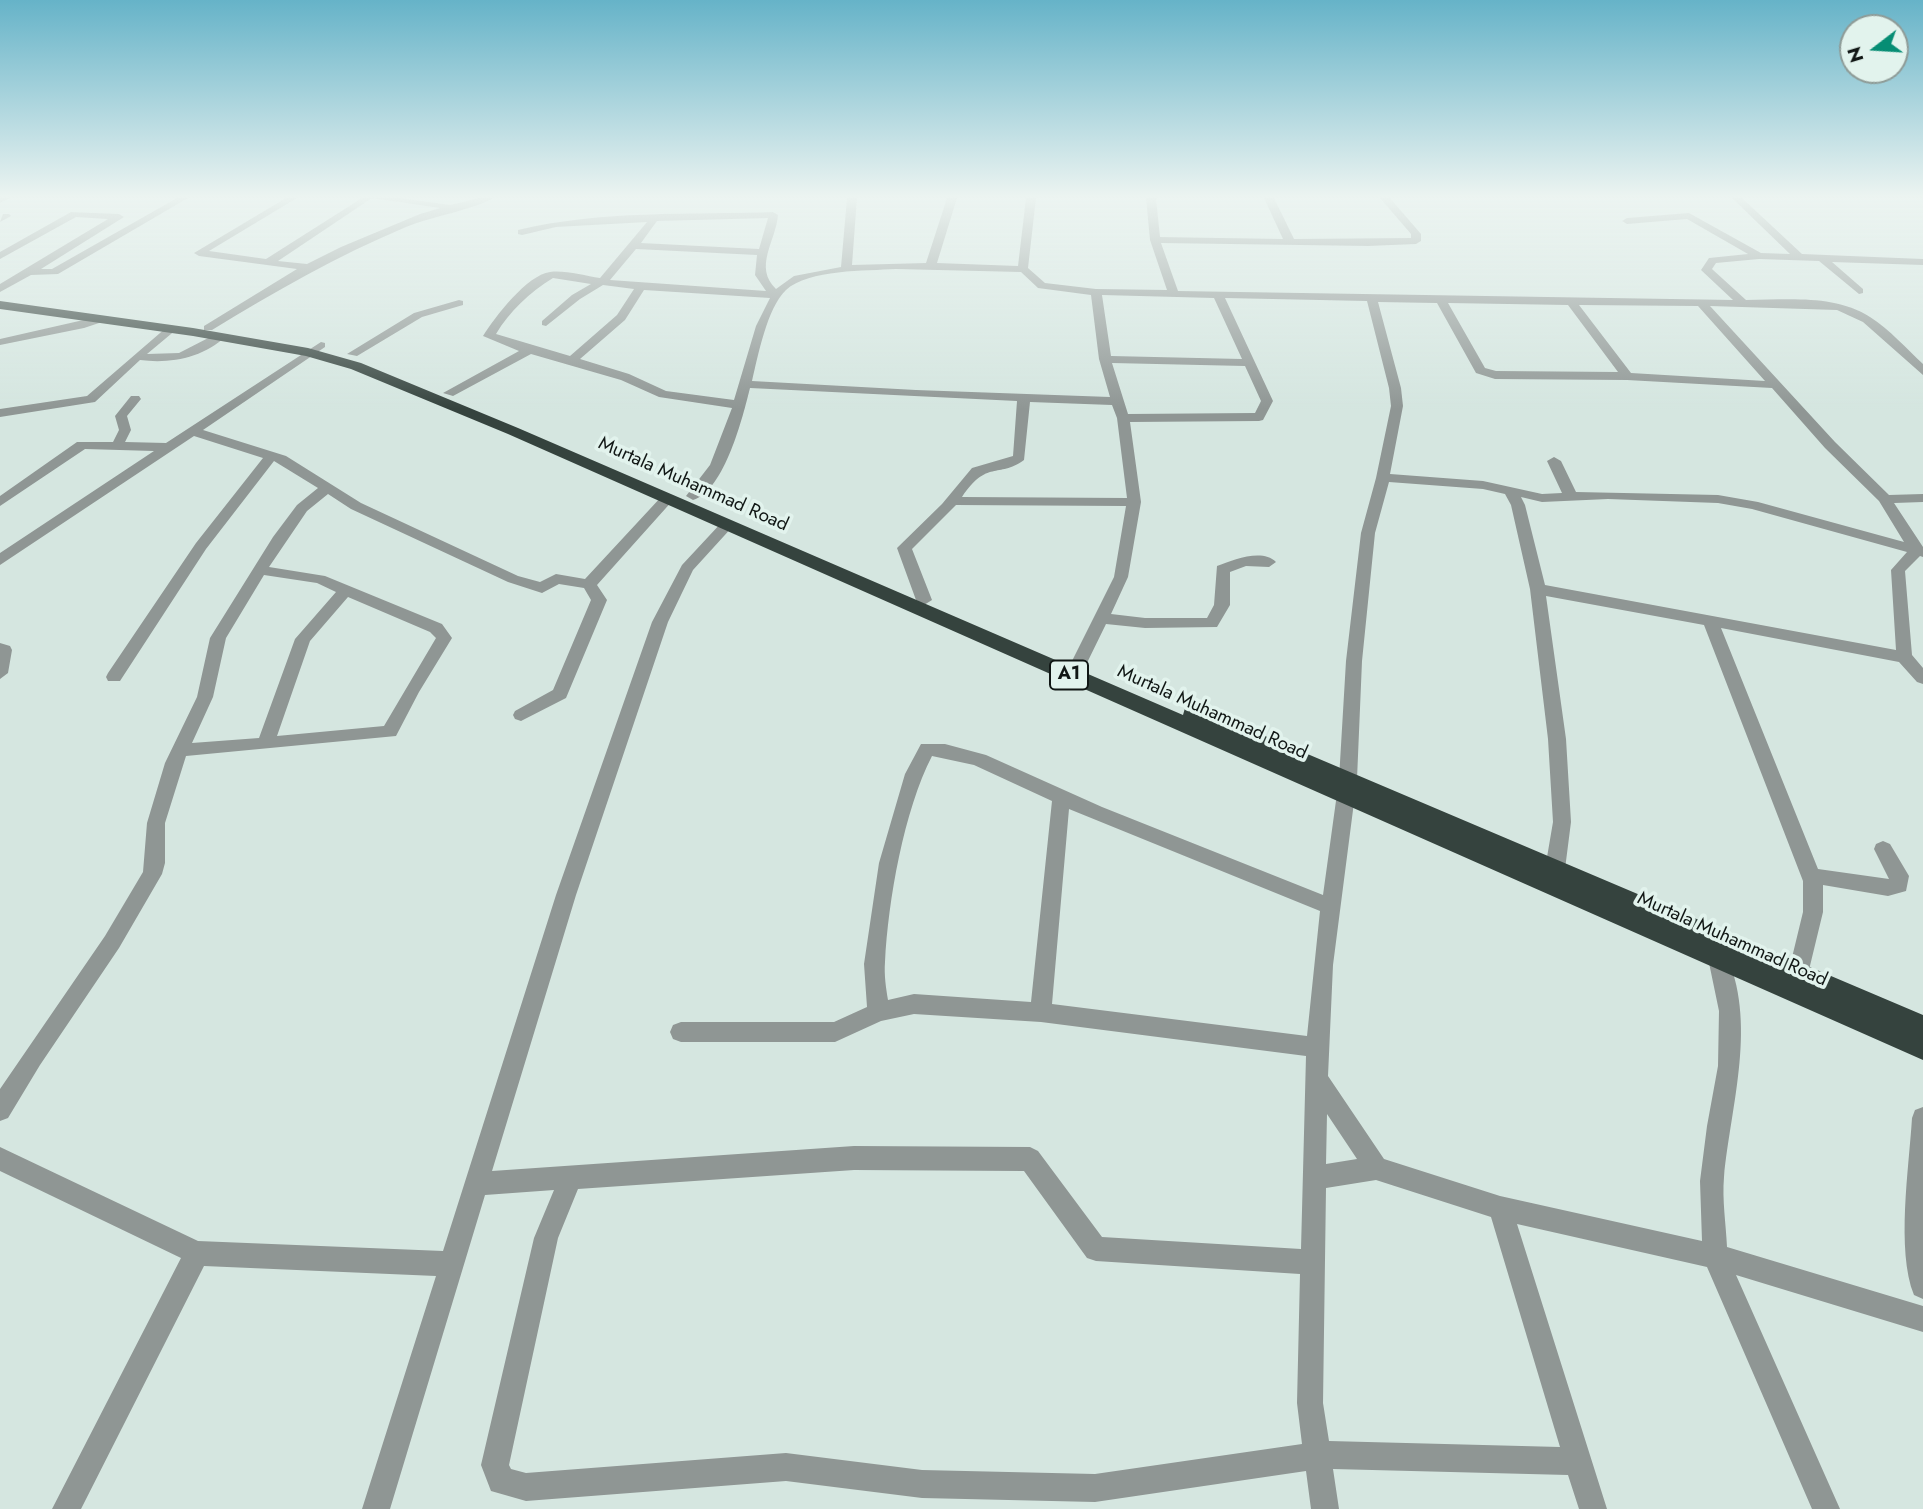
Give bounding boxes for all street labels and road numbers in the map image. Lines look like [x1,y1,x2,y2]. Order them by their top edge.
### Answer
street label: Murtala Muhammad Road [594,433,792,537]
road number: A1 [1050,660,1088,690]
street label: Murtala Muhammad Road [1113,661,1311,765]
street label: Murtala Muhammad Road [1633,888,1831,992]

